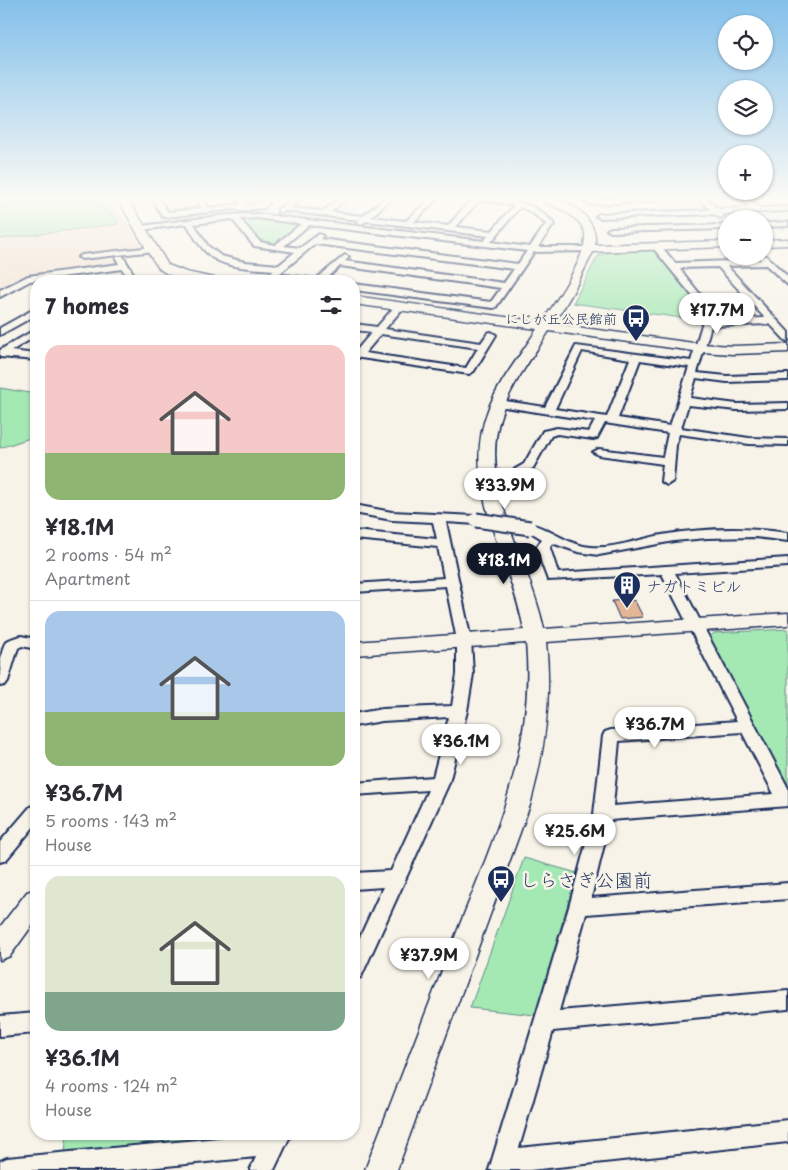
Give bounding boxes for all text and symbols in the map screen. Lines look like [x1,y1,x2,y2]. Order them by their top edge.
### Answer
map controls [718,15,773,265]
button: locate [718,15,773,70]
button: layers [718,80,773,135]
button: + [718,145,773,200]
button: − [718,210,773,265]
text: 7 homes [45,289,129,321]
icon: filters [317,291,345,319]
pin: ¥17.7M [676,292,758,335]
text: ¥17.7M [690,297,744,321]
bus stop icon: にじが丘公民館前 [621,303,651,342]
place label: にじが丘公民館前 [505,308,617,329]
icon: home [150,378,240,468]
pin: ¥33.9M [464,468,546,510]
text: ¥33.9M [475,472,535,496]
text: ¥18.1M [45,510,114,542]
text: 2 rooms · 54 m² [45,542,172,566]
pin: ¥18.1M [463,542,545,585]
text: ¥18.1M [478,547,530,571]
text: Apartment [45,566,130,590]
building icon: ナガトミビル [612,570,642,609]
place label: ナガトミビル [646,573,742,597]
icon: home [150,643,240,733]
pin: ¥36.7M [614,706,696,749]
text: ¥36.7M [625,711,685,735]
pin: ¥36.1M [420,724,502,766]
text: ¥36.1M [432,728,490,752]
text: ¥36.7M [45,776,123,808]
text: 5 rooms · 143 m² [45,808,177,832]
pin: ¥25.6M [534,814,616,856]
text: ¥25.6M [545,818,605,842]
text: House [45,832,92,856]
bus stop icon: しらさぎ公園前 [486,864,516,903]
place label: しらさぎ公園前 [520,865,652,893]
icon: home [150,908,240,998]
pin: ¥37.9M [388,938,470,980]
text: ¥37.9M [400,942,458,966]
text: ¥36.1M [45,1041,120,1073]
text: 4 rooms · 124 m² [45,1073,178,1097]
text: House [45,1097,92,1121]

